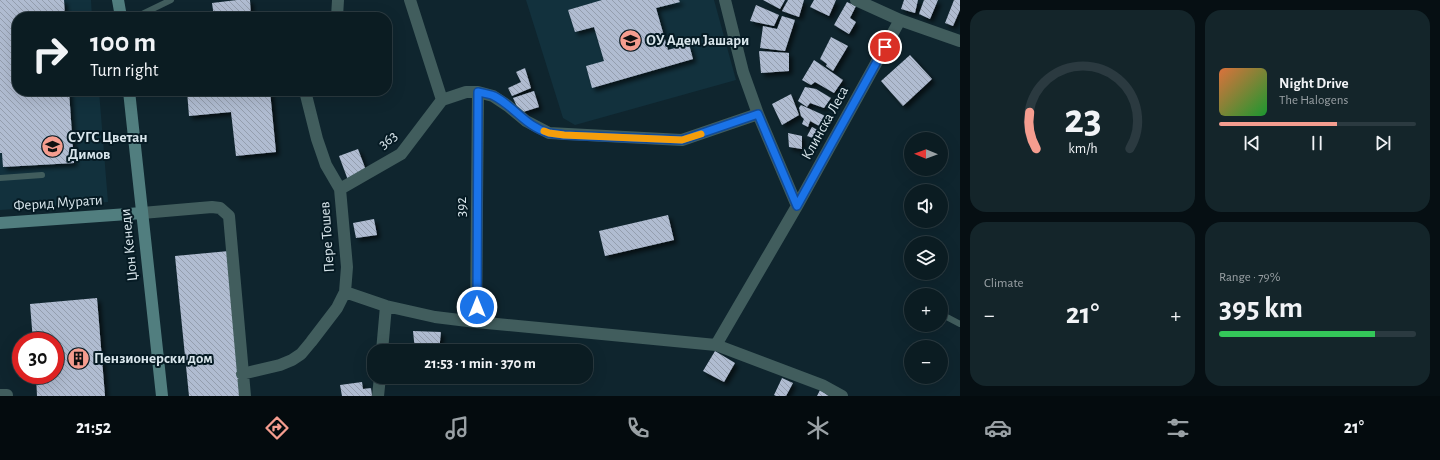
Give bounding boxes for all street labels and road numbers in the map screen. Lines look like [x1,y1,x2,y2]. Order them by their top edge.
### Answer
street label: Клинска Леса [799,84,851,162]
street label: 363 [376,128,400,152]
street label: Ферид Мурати [13,192,103,214]
street label: 392 [454,197,469,217]
street label: Пере Тошев [317,201,337,273]
street label: Џон Кенеди [118,208,140,282]

